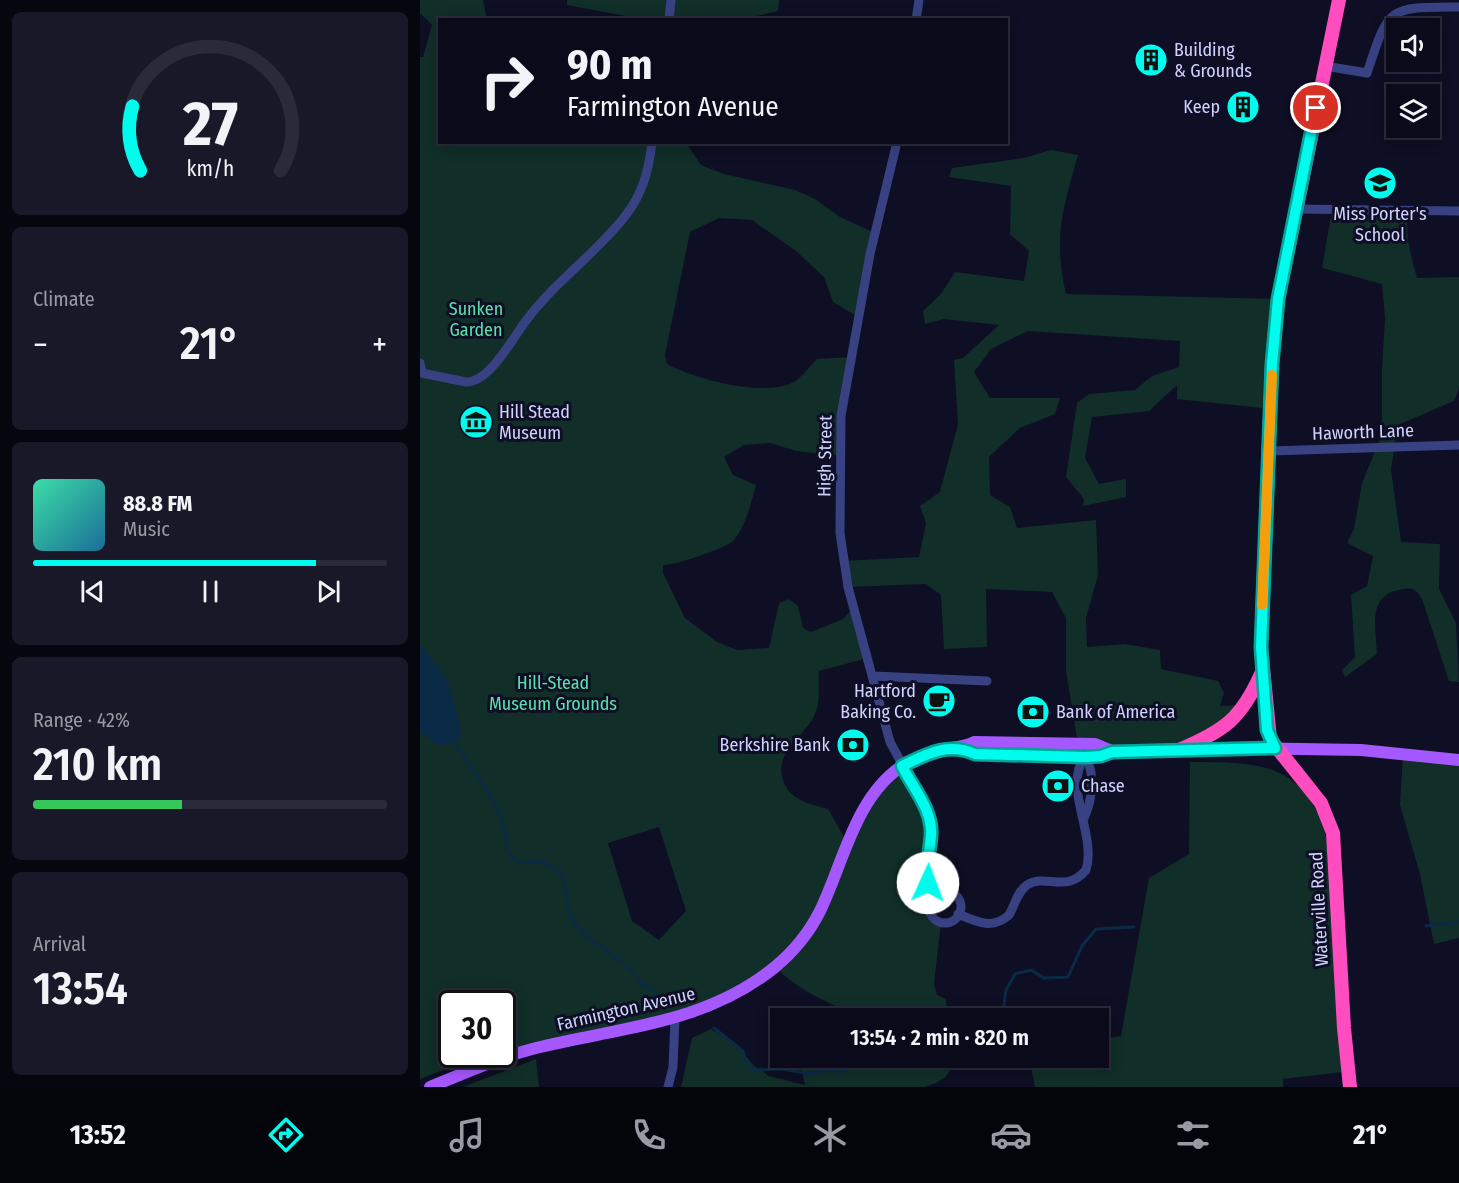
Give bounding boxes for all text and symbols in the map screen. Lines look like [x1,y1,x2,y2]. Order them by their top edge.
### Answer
map controls [1386,18,1440,138]
button: sound [1386,18,1440,72]
place label: Building & Grounds [1174,39,1252,82]
text: 90 m [567,40,652,90]
icon: right [468,42,546,120]
building icon: Building & Grounds [1133,42,1169,78]
pin [1290,82,1341,133]
button: layers [1386,84,1440,138]
text: 27 [181,87,238,162]
building icon: Keep [1225,89,1261,125]
text: Farmington Avenue [567,91,779,123]
icon: arrive [1299,91,1332,124]
place label: Keep [1183,96,1220,118]
text: km/h [186,156,234,182]
school or university icon: Miss Porter's School [1362,165,1398,201]
place label: Miss Porter's School [1333,203,1427,246]
text: Climate [33,287,95,311]
park label: Sunken Garden [449,298,503,341]
text: 21° [180,317,240,371]
text: − [33,325,48,365]
text: + [372,325,387,365]
place label: Hill Stead Museum [499,401,570,444]
museum icon: Hill Stead Museum [458,404,494,440]
street label: High Street [813,415,837,497]
street label: Haworth Lane [1312,419,1414,445]
text: 88.8 FM [123,490,192,517]
text: Music [123,517,170,541]
icon: previous [76,575,109,608]
icon: pause [194,575,227,608]
icon: next [312,575,345,608]
park label: Hill-Stead Museum Grounds [489,672,617,715]
place label: Hartford Baking Co. [840,680,916,723]
cafe icon: Hartford Baking Co. [921,683,957,719]
bank icon: Bank of America [1015,694,1051,730]
place label: Bank of America [1056,701,1176,723]
text: Range · 42% [33,708,130,732]
bank icon: Berkshire Bank [835,727,871,763]
place label: Berkshire Bank [720,734,831,756]
text: 210 km [33,738,162,792]
bank icon: Chase [1040,768,1076,804]
place label: Chase [1081,775,1125,797]
position arrow [896,851,960,915]
street label: Waterville Road [1305,851,1333,967]
text: Arrival [33,932,86,956]
text: 13:54 [33,962,128,1016]
street label: Farmington Avenue [555,982,697,1036]
speed limit sign: 30 [438,990,516,1068]
text: 13:54 · 2 min · 820 m [850,1024,1029,1051]
icon: directions [265,1114,307,1156]
icon: music [446,1114,488,1156]
icon: phone [628,1114,670,1156]
icon: climate [809,1114,851,1156]
icon: car [990,1114,1032,1156]
icon: filters [1172,1114,1214,1156]
text: 13:52 [70,1119,126,1151]
text: 21° [1353,1119,1389,1151]

